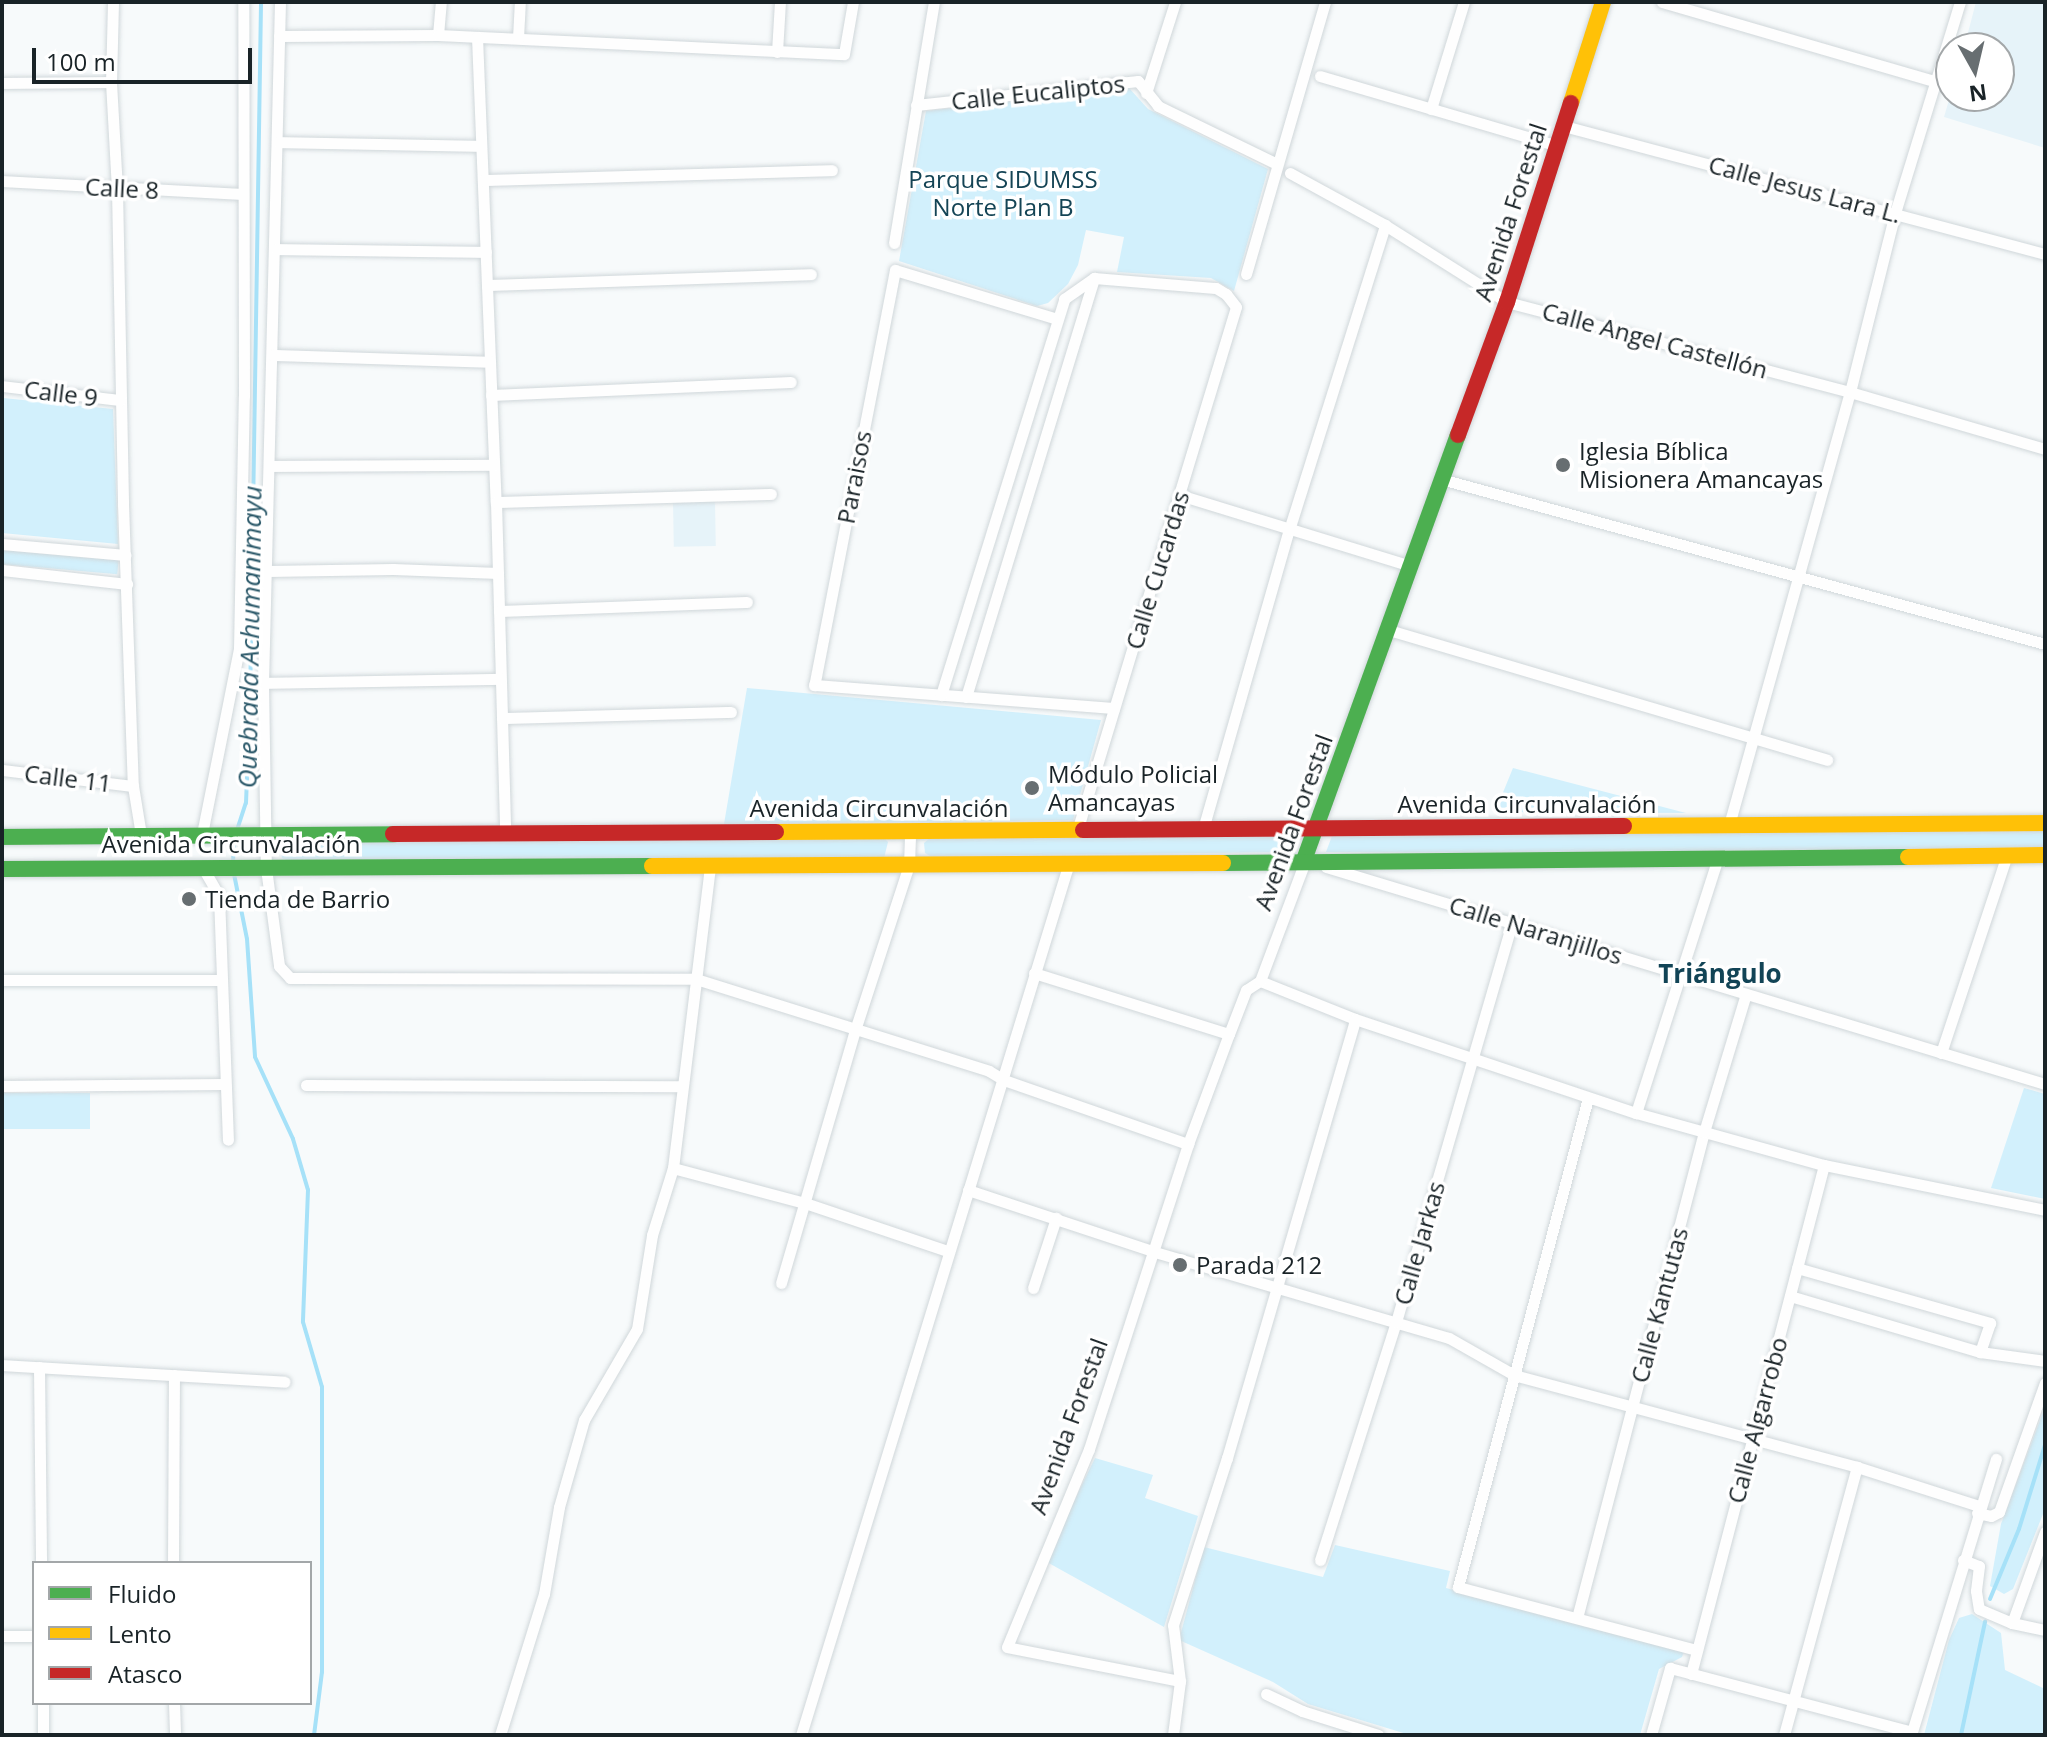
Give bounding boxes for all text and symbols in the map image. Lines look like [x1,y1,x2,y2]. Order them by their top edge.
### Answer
scale bar [36,32,256,82]
north arrow [1935,32,2015,112]
text: 100 m [46,45,116,78]
street label: Calle Eucaliptos [950,69,1126,115]
text: N [1967,78,1989,110]
street label: Avenida Forestal [1468,119,1552,305]
street label: Calle Jesus Lara L. [1706,149,1904,229]
park label: Parque SIDUMSS Norte Plan B [908,165,1098,221]
street label: Calle 8 [84,172,160,204]
street label: Calle Angel Castellón [1539,296,1771,384]
street label: Calle 9 [23,374,99,412]
street label: Paraisos [831,428,877,526]
place label: Iglesia Bíblica Misionera Amancayas [1579,437,1823,493]
marker: Iglesia Bíblica Misionera Amancayas [1554,456,1572,474]
water label: Quebrada Achumanimayu [232,485,268,789]
street label: Calle Cucardas [1119,487,1195,653]
street label: Avenida Forestal [1248,730,1338,914]
street label: Calle 11 [23,758,113,798]
place label: Módulo Policial Amancayas [1048,760,1218,816]
marker: Módulo Policial Amancayas [1023,779,1041,797]
street label: Avenida Circunvalación [1397,790,1657,818]
street label: Avenida Circunvalación [749,794,1009,822]
street label: Avenida Circunvalación [101,830,361,858]
place label: Tienda de Barrio [205,885,390,913]
marker: Tienda de Barrio [180,890,198,908]
street label: Calle Naranjillos [1446,890,1626,970]
district label: Triángulo [1658,958,1782,990]
street label: Calle Jarkas [1388,1178,1450,1308]
street label: Calle Kantutas [1624,1224,1694,1386]
place label: Parada 212 [1196,1251,1322,1279]
marker: Parada 212 [1171,1256,1189,1274]
street label: Avenida Forestal [1023,1334,1113,1518]
street label: Calle Algarrobo [1721,1334,1793,1506]
legend [32,1561,312,1705]
text: Fluido [108,1577,176,1610]
text: Lento [108,1617,172,1650]
text: Atasco [108,1657,182,1690]

